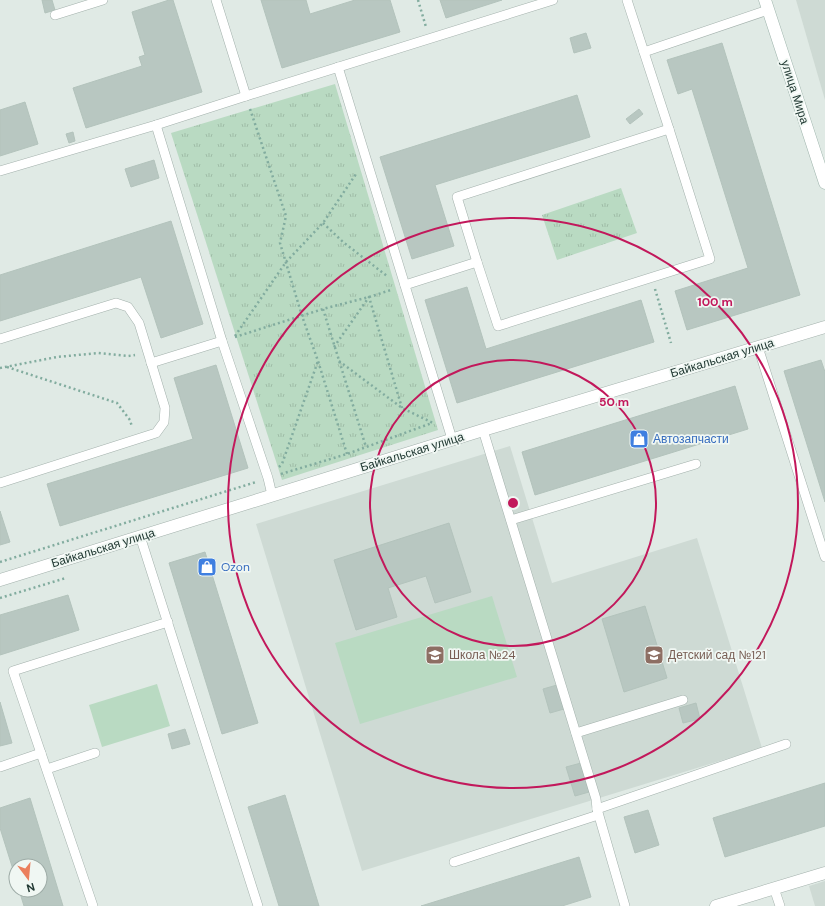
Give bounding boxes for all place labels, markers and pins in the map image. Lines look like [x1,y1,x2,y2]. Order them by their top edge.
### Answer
shop icon: Автозапчасти [628,428,650,450]
place label: Автозапчасти [653,431,729,447]
centre of rings [506,496,520,510]
shop icon: Ozon [196,556,218,578]
place label: Ozon [221,559,250,575]
school or university icon: Школа №24 [424,644,446,666]
school or university icon: Детский сад №121 [643,644,665,666]
place label: Школа №24 [449,647,516,663]
place label: Детский сад №121 [668,647,766,663]

